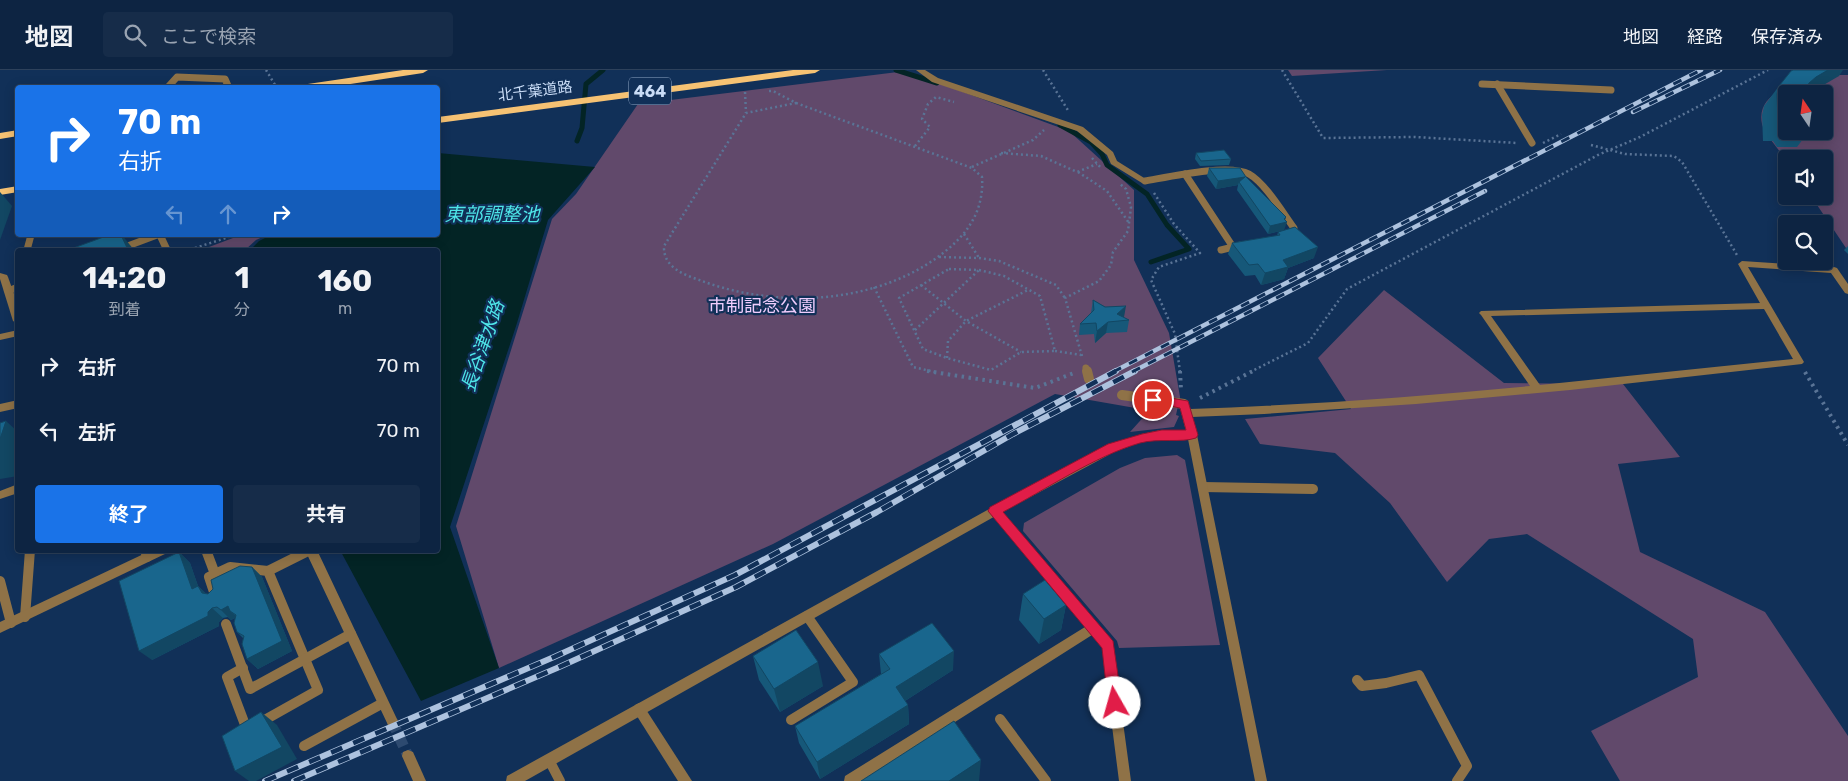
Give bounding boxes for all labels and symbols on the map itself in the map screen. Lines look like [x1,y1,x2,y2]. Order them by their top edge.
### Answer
street label: 北千葉道路 [497,77,573,105]
road number: 464 [629,78,671,104]
north arrow [1778,85,1832,140]
water label: 東部調整池 [444,203,541,226]
park label: 市制記念公園 [708,295,816,317]
water label: 長谷津水路 [456,296,509,395]
pin [1132,379,1174,421]
position arrow [1088,676,1140,728]

